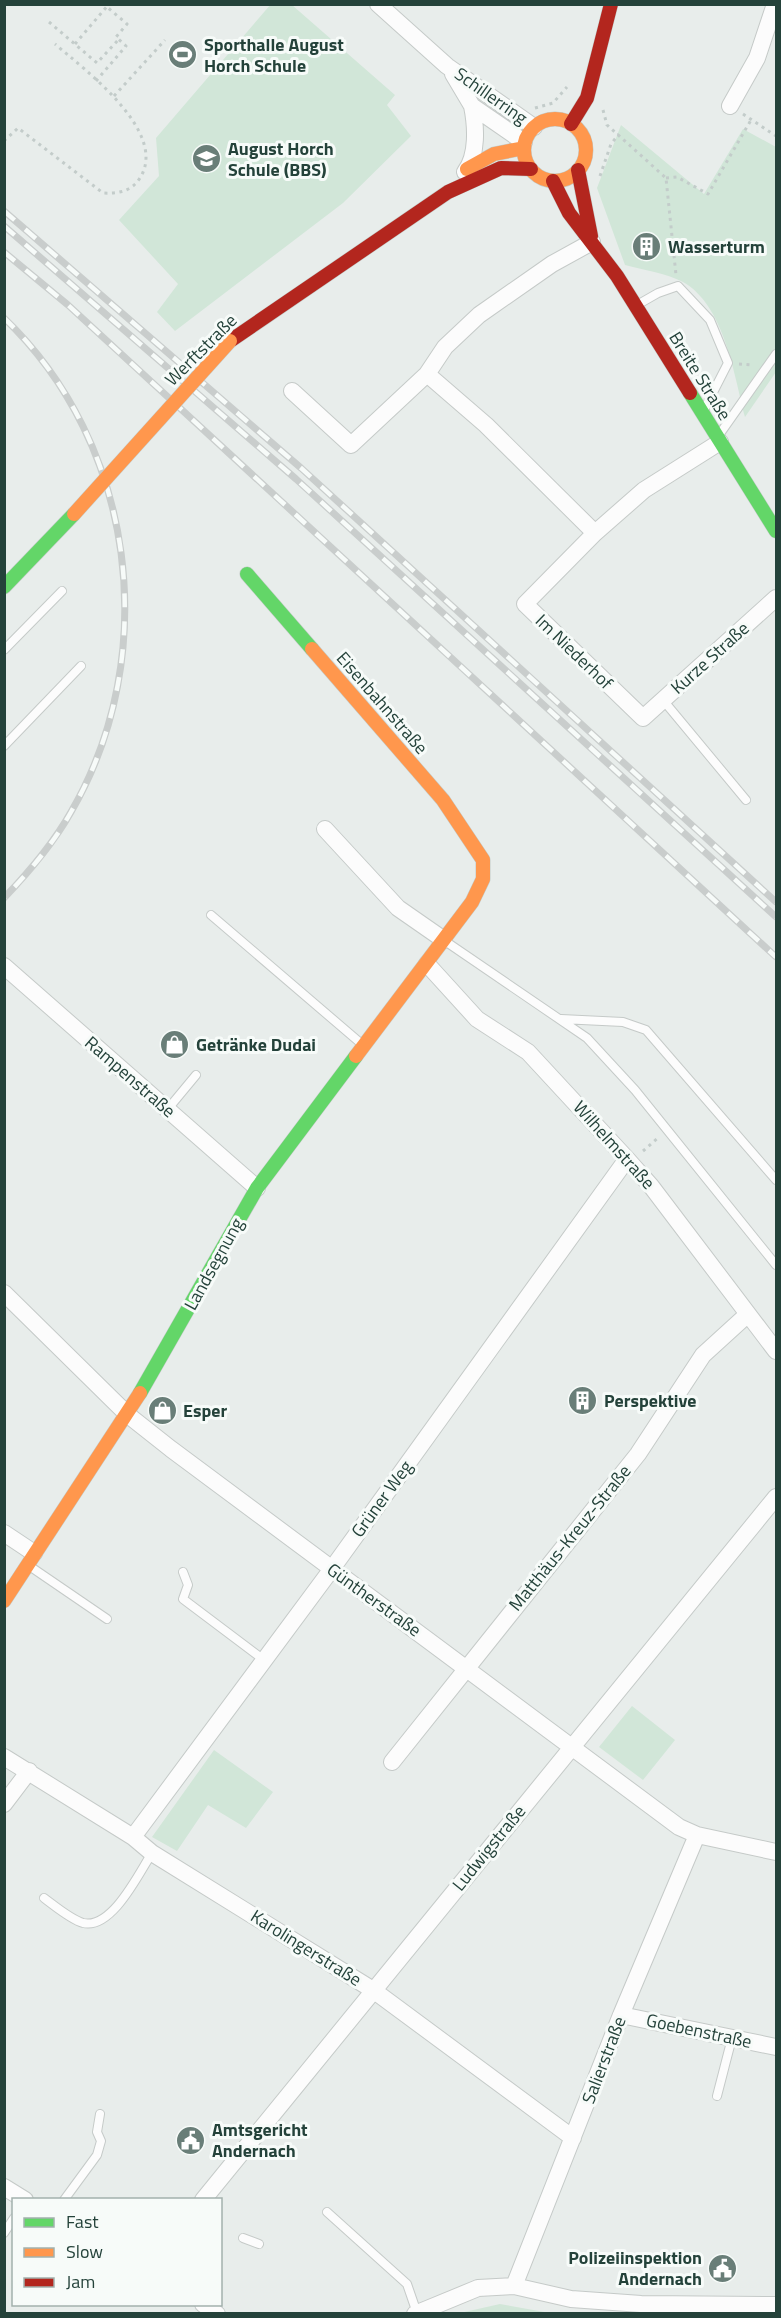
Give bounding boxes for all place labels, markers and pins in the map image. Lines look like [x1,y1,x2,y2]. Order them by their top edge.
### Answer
place label: Sporthalle August Horch Schule [204,31,344,79]
sports icon: Sporthalle August Horch Schule [167,39,199,71]
place label: August Horch Schule (BBS) [228,135,334,183]
school or university icon: August Horch Schule (BBS) [191,143,223,175]
building icon: Wasserturm [631,231,663,263]
place label: Wasserturm [668,233,765,260]
shop icon: Getränke Dudai [159,1029,191,1061]
place label: Getränke Dudai [196,1031,316,1058]
building icon: Perspektive [567,1385,599,1417]
place label: Perspektive [604,1387,696,1414]
shop icon: Esper [146,1395,178,1427]
place label: Esper [183,1397,227,1424]
place label: Amtsgericht Andernach [212,2116,308,2164]
public building icon: Amtsgericht Andernach [175,2124,207,2156]
place label: Polizeiinspektion Andernach [568,2244,702,2292]
public building icon: Polizeiinspektion Andernach [707,2252,739,2284]

